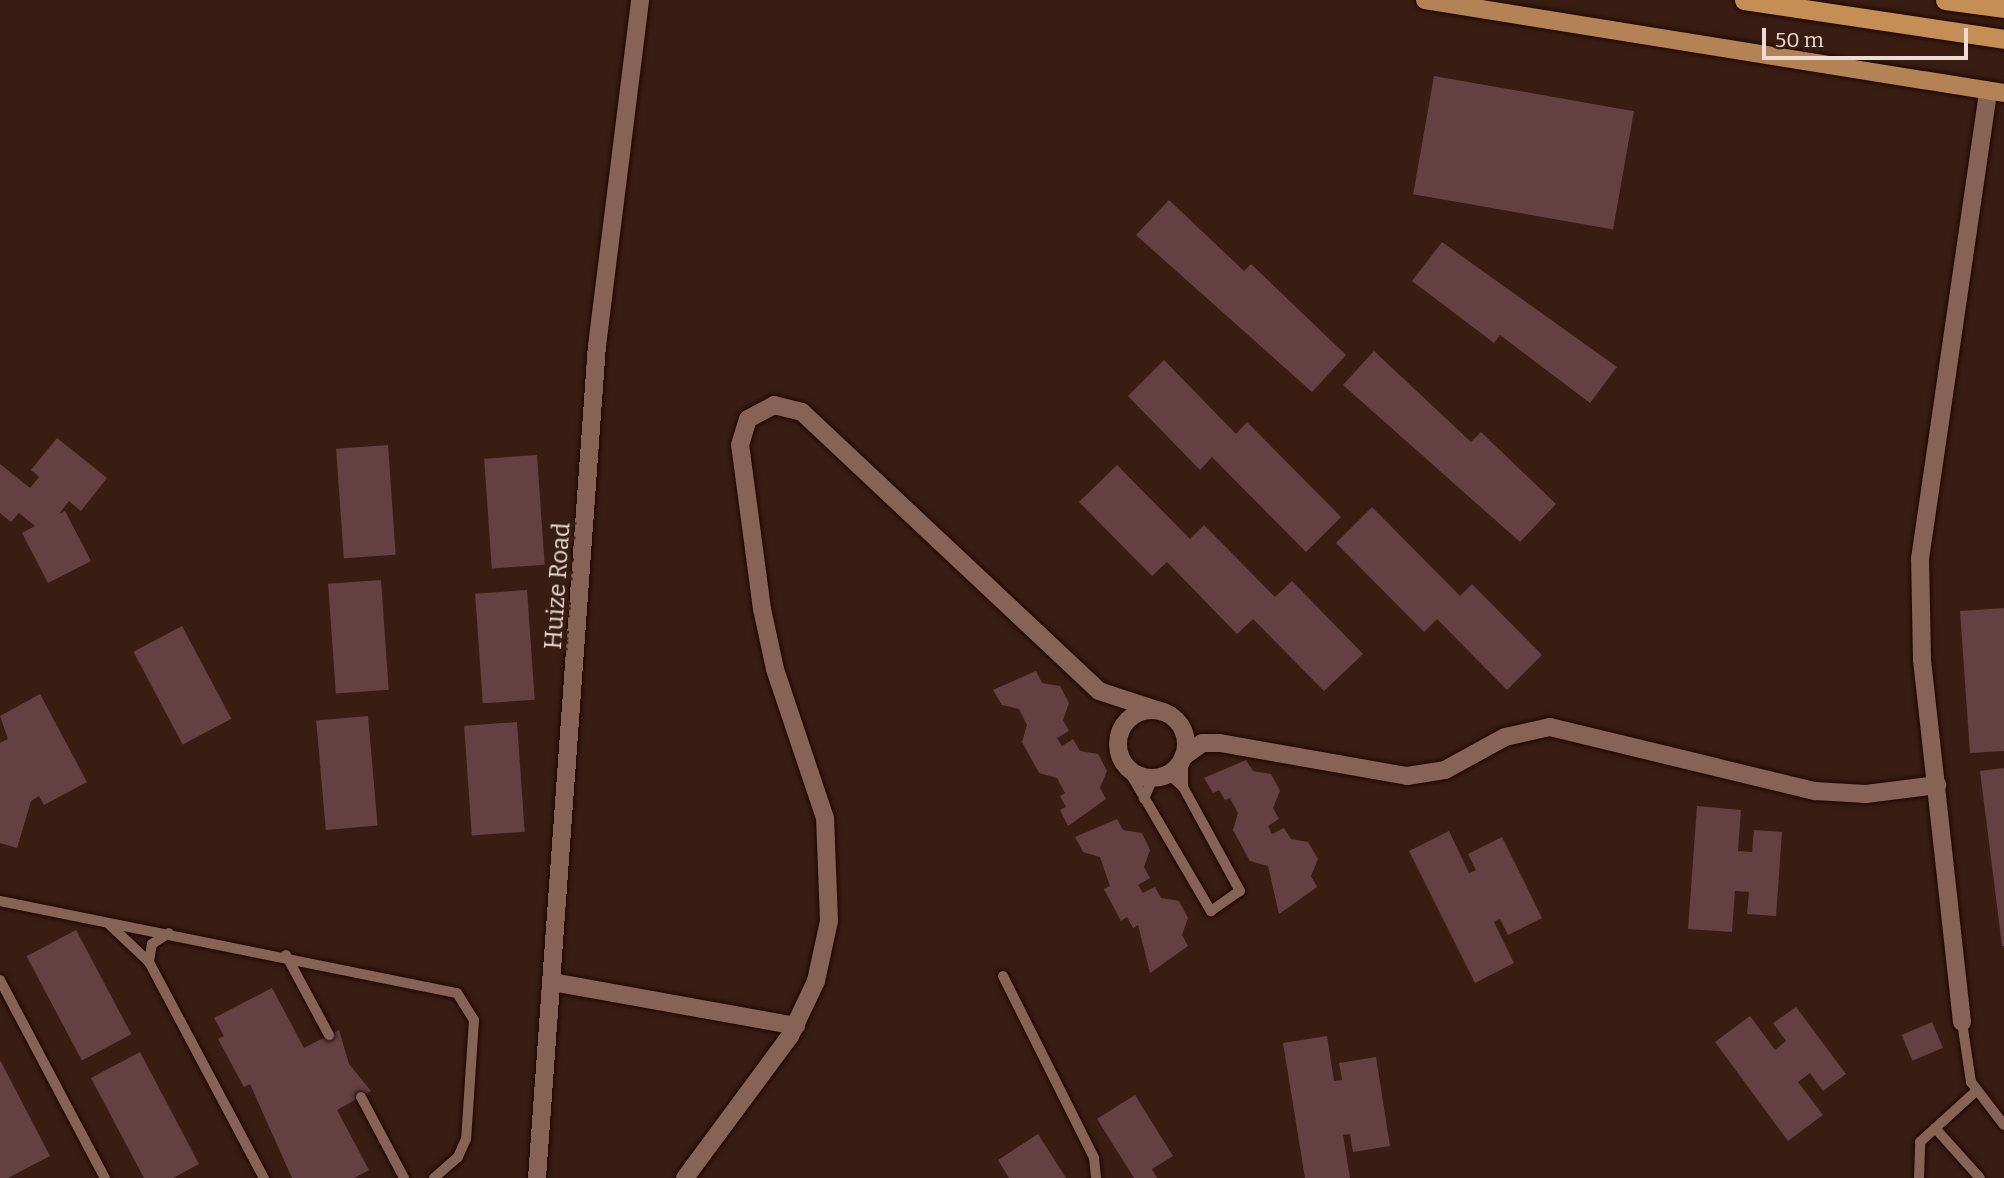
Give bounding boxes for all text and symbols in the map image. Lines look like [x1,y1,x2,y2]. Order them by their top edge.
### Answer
scale bar [1766,14,1972,58]
text: 50 m [1775,27,1824,53]
street label: Huize Road [539,522,577,650]

